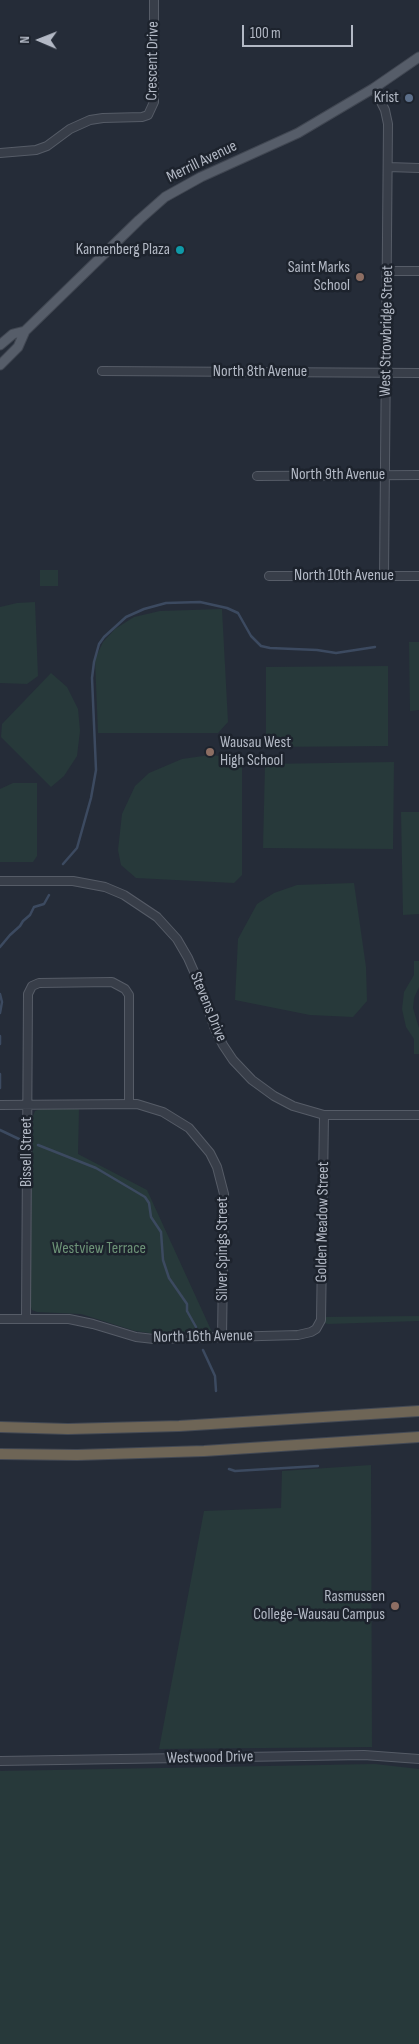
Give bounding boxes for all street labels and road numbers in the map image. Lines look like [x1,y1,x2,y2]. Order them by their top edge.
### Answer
street label: Crescent Drive [143,21,163,101]
street label: Merrill Avenue [164,137,240,187]
street label: West Strowbridge Street [376,265,398,397]
street label: North 8th Avenue [213,362,307,382]
street label: North 9th Avenue [291,465,385,485]
street label: North 10th Avenue [294,566,394,586]
street label: Stevens Drive [185,969,231,1045]
street label: Bissell Street [17,1117,37,1187]
street label: Golden Meadow Street [312,1161,334,1283]
street label: Silver Spings Street [213,1197,233,1301]
street label: North 16th Avenue [153,1327,253,1347]
street label: Westwood Drive [167,1748,253,1768]

